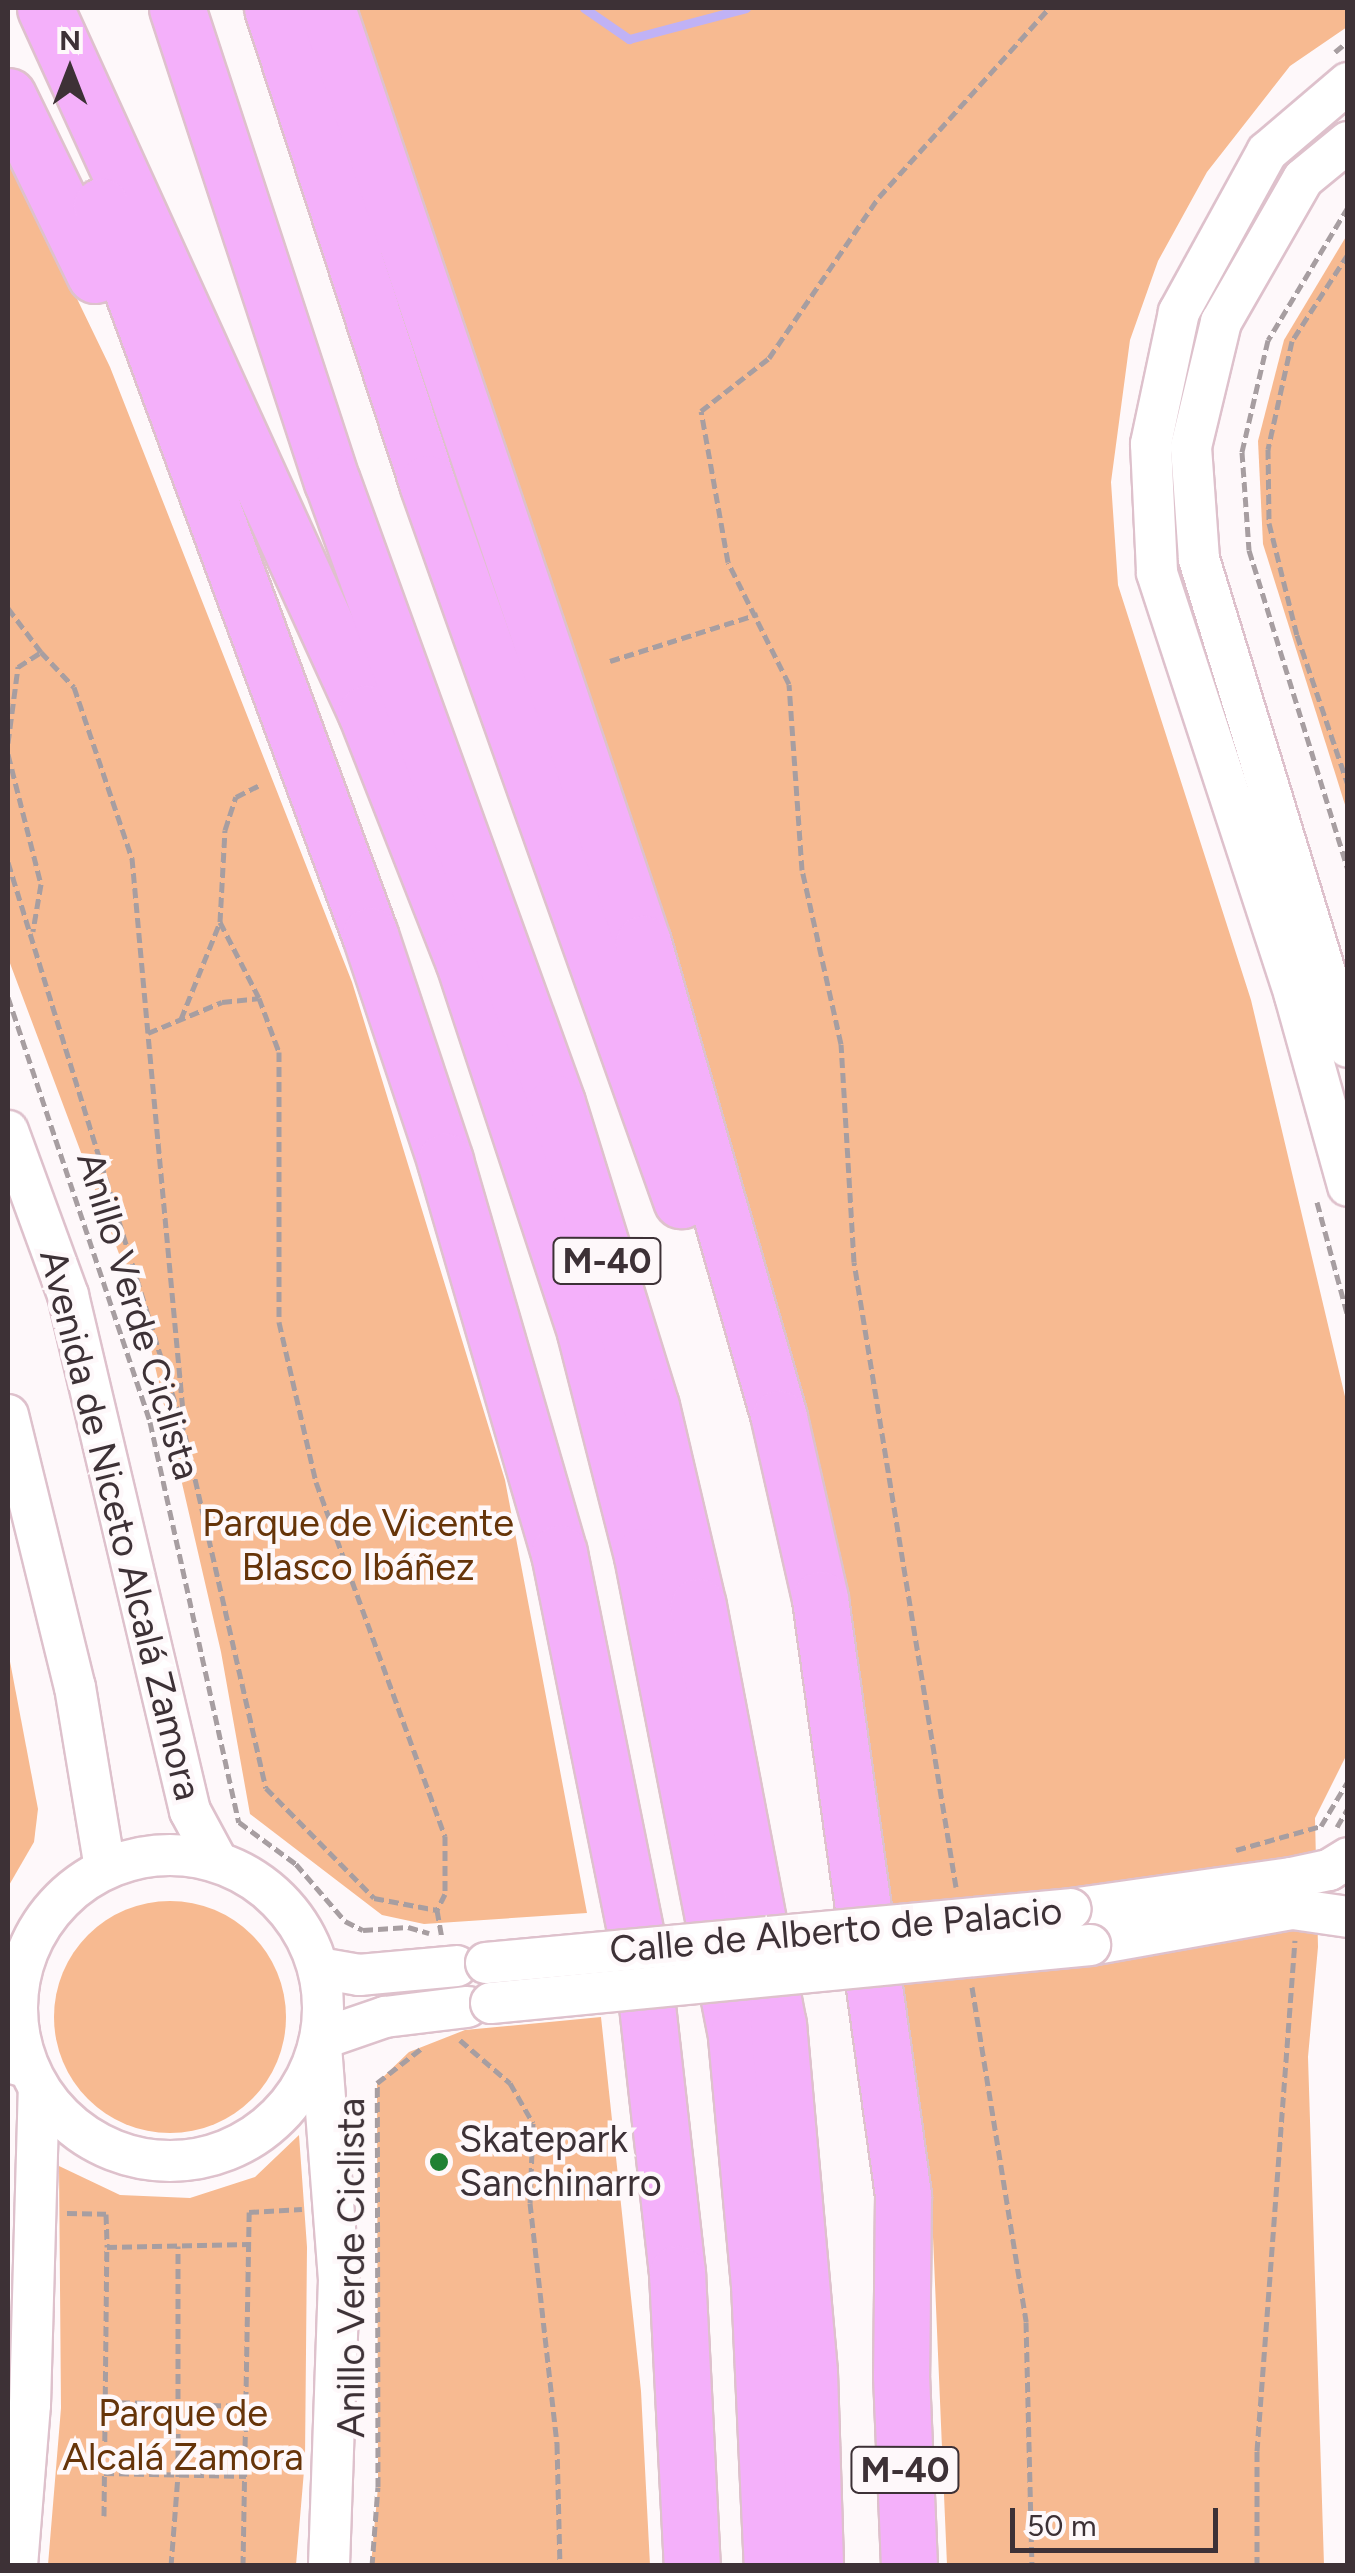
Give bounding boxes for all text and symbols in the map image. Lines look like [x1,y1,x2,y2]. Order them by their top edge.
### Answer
north arrow [20,20,120,120]
text: N [59,23,81,57]
street label: Anillo Verde Ciclista [66,1147,210,1485]
road number: M-40 [552,1231,662,1291]
street label: Avenida de Niceto Alcalá Zamora [29,1245,211,1805]
park label: Parque de Vicente Blasco Ibáñez [202,1501,514,1590]
street label: Calle de Alberto de Palacio [608,1888,1064,1974]
street label: Anillo Verde Ciclista [329,2098,375,2438]
place label: Skatepark Sanchinarro [459,2117,662,2206]
marker: Skatepark Sanchinarro [428,2151,450,2173]
park label: Parque de Alcalá Zamora [62,2391,304,2480]
road number: M-40 [850,2440,960,2500]
scale bar [1015,2488,1222,2550]
text: 50 m [1027,2507,1096,2544]

